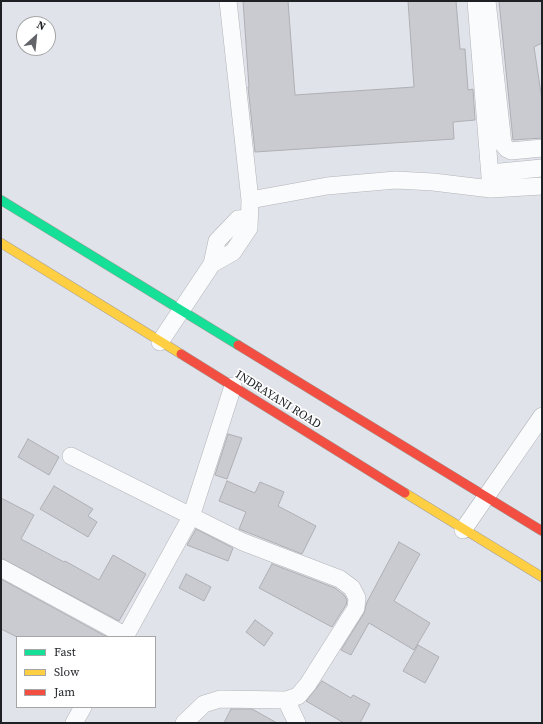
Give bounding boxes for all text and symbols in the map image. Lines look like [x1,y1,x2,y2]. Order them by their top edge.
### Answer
north arrow [16,16,56,56]
text: N [34,17,48,34]
street label: INDRAYANI ROAD [232,368,324,432]
legend [16,636,156,708]
text: Fast [54,644,76,660]
text: Slow [54,664,79,680]
text: Jam [54,684,75,700]

